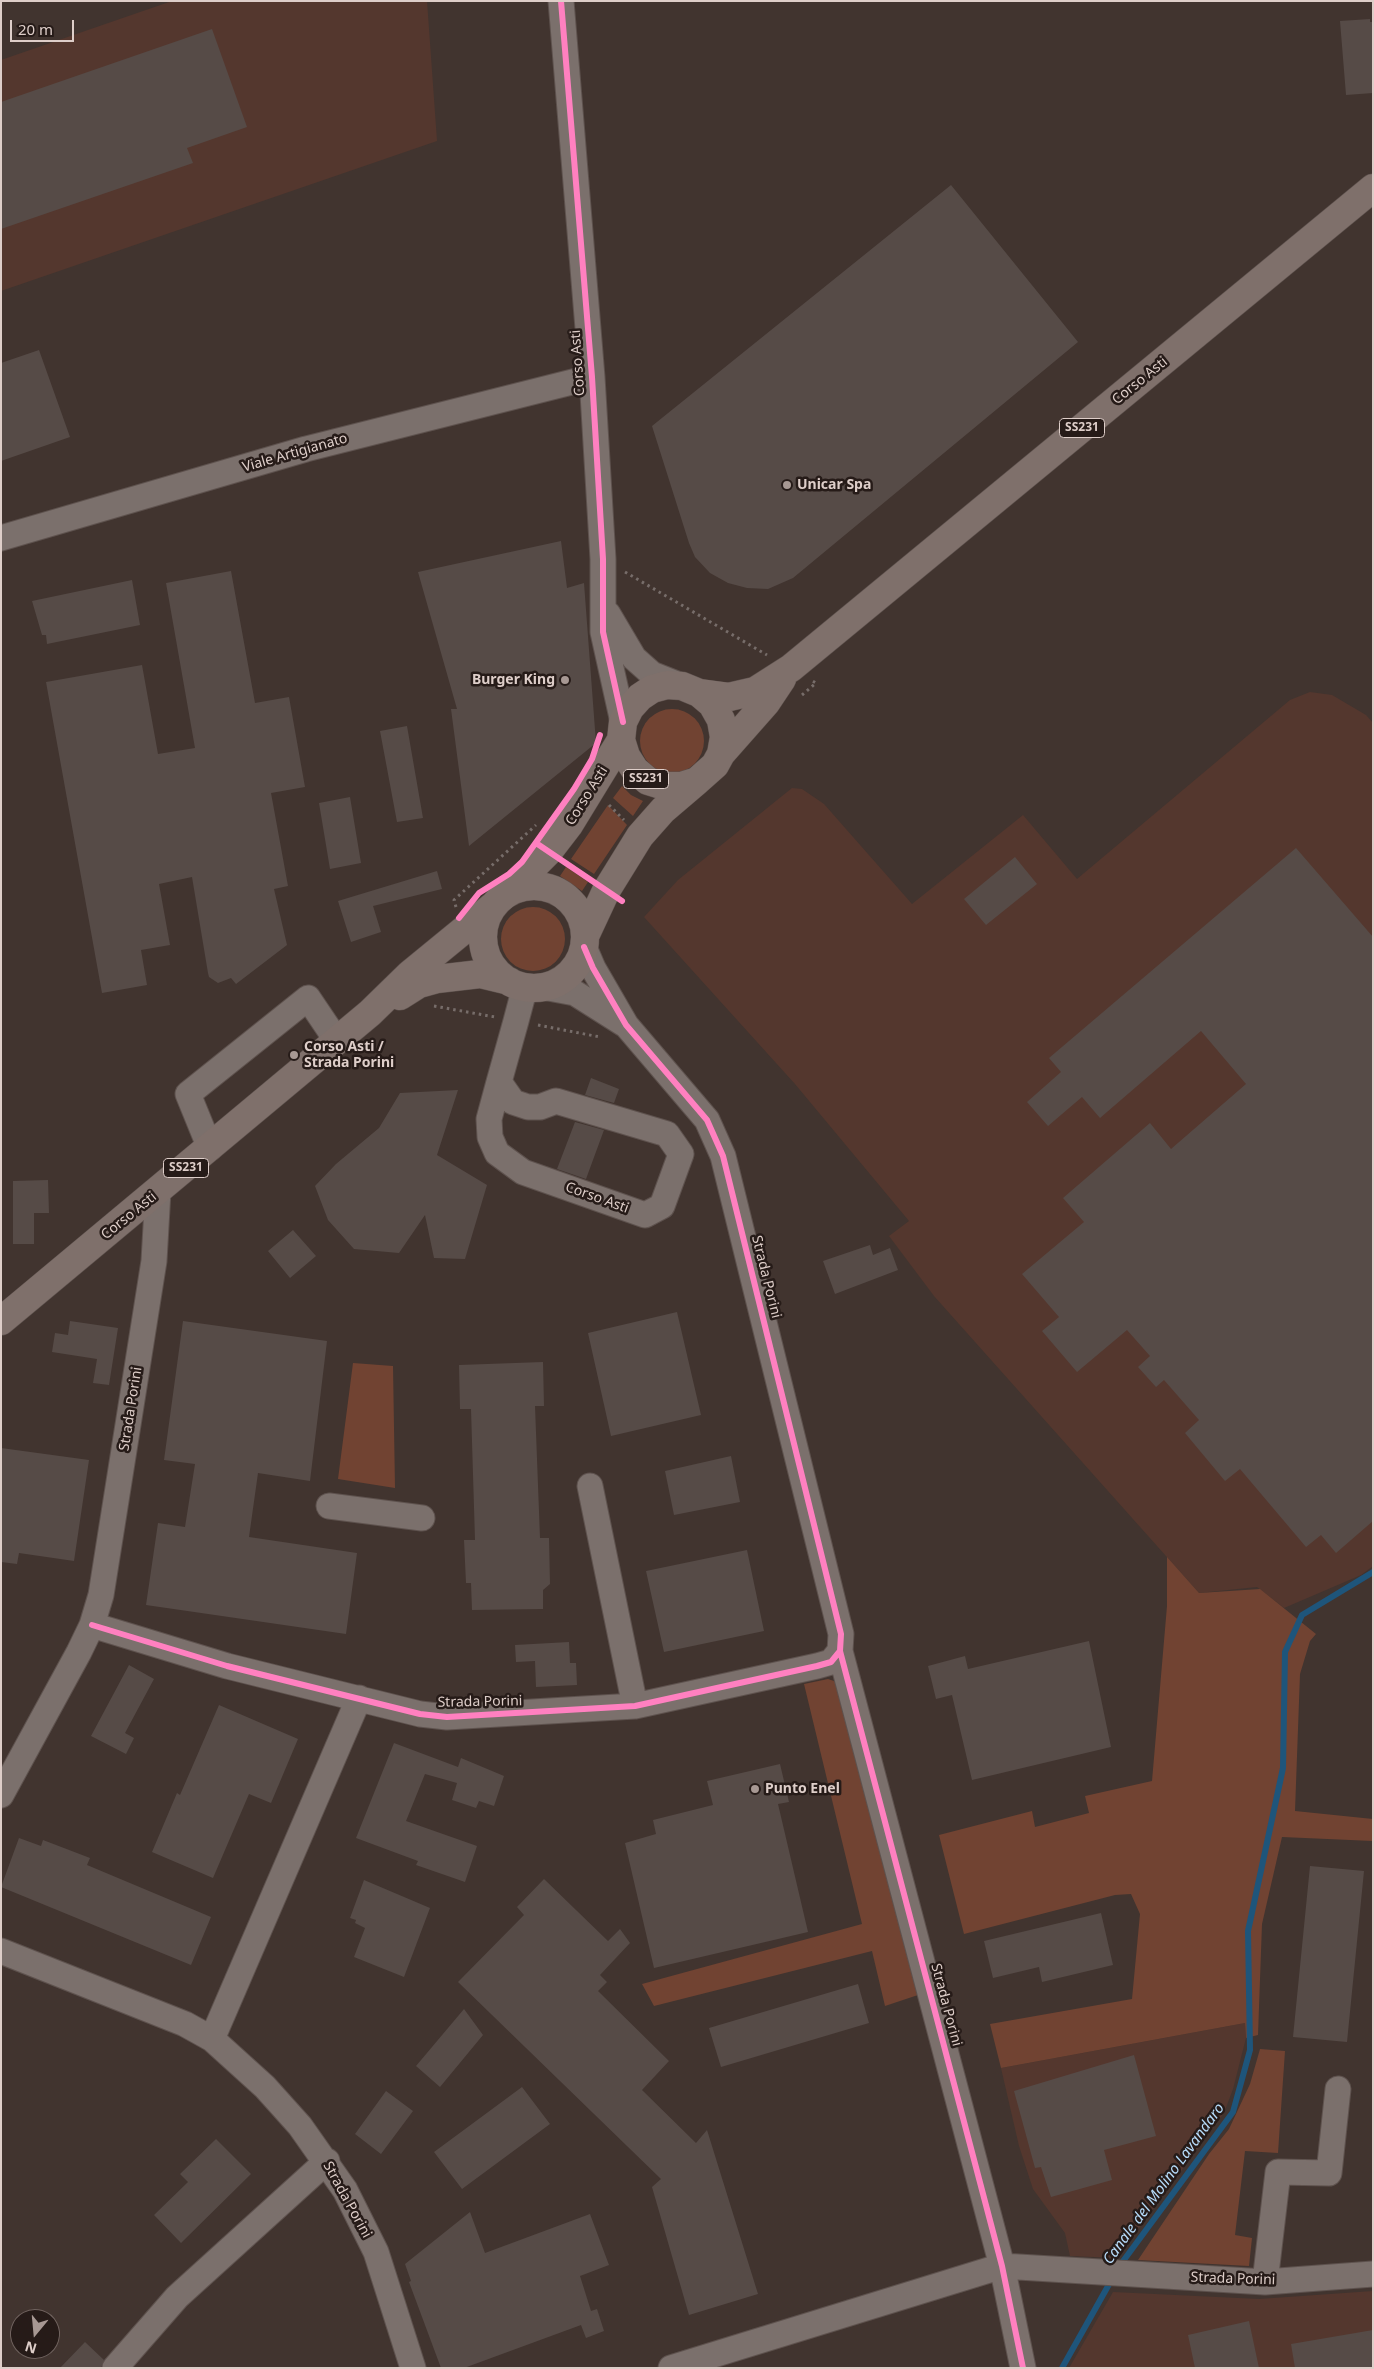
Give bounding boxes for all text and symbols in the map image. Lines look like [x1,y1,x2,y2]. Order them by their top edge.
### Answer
scale bar [12,10,76,42]
text: 20 m [18,19,53,39]
street label: Corso Asti [567,329,589,397]
street label: Corso Asti [1109,354,1171,408]
road number: SS231 [1060,418,1104,438]
street label: Viale Artigianato [241,430,349,476]
place label: Unicar Spa [797,477,871,493]
marker: Unicar Spa [781,479,793,491]
place label: Burger King [472,672,555,688]
marker: Burger King [559,674,571,686]
street label: Corso Asti [562,763,612,829]
road number: SS231 [624,770,668,789]
place label: Corso Asti / Strada Porini [304,1039,394,1072]
marker: Corso Asti / Strada Porini [288,1049,300,1061]
road number: SS231 [164,1158,208,1178]
street label: Corso Asti [563,1179,631,1217]
street label: Corso Asti [98,1189,160,1243]
street label: Strada Porini [748,1234,784,1320]
street label: Strada Porini [116,1366,146,1452]
street label: Strada Porini [437,1693,523,1711]
place label: Punto Enel [765,1781,840,1797]
marker: Punto Enel [749,1783,761,1795]
street label: Strada Porini [927,1962,965,2048]
water label: Canale del Molino Lavandaro [1099,2100,1229,2268]
street label: Strada Porini [319,2159,375,2241]
street label: Strada Porini [1190,2269,1276,2289]
north arrow [10,2309,60,2359]
text: N [23,2337,39,2359]

